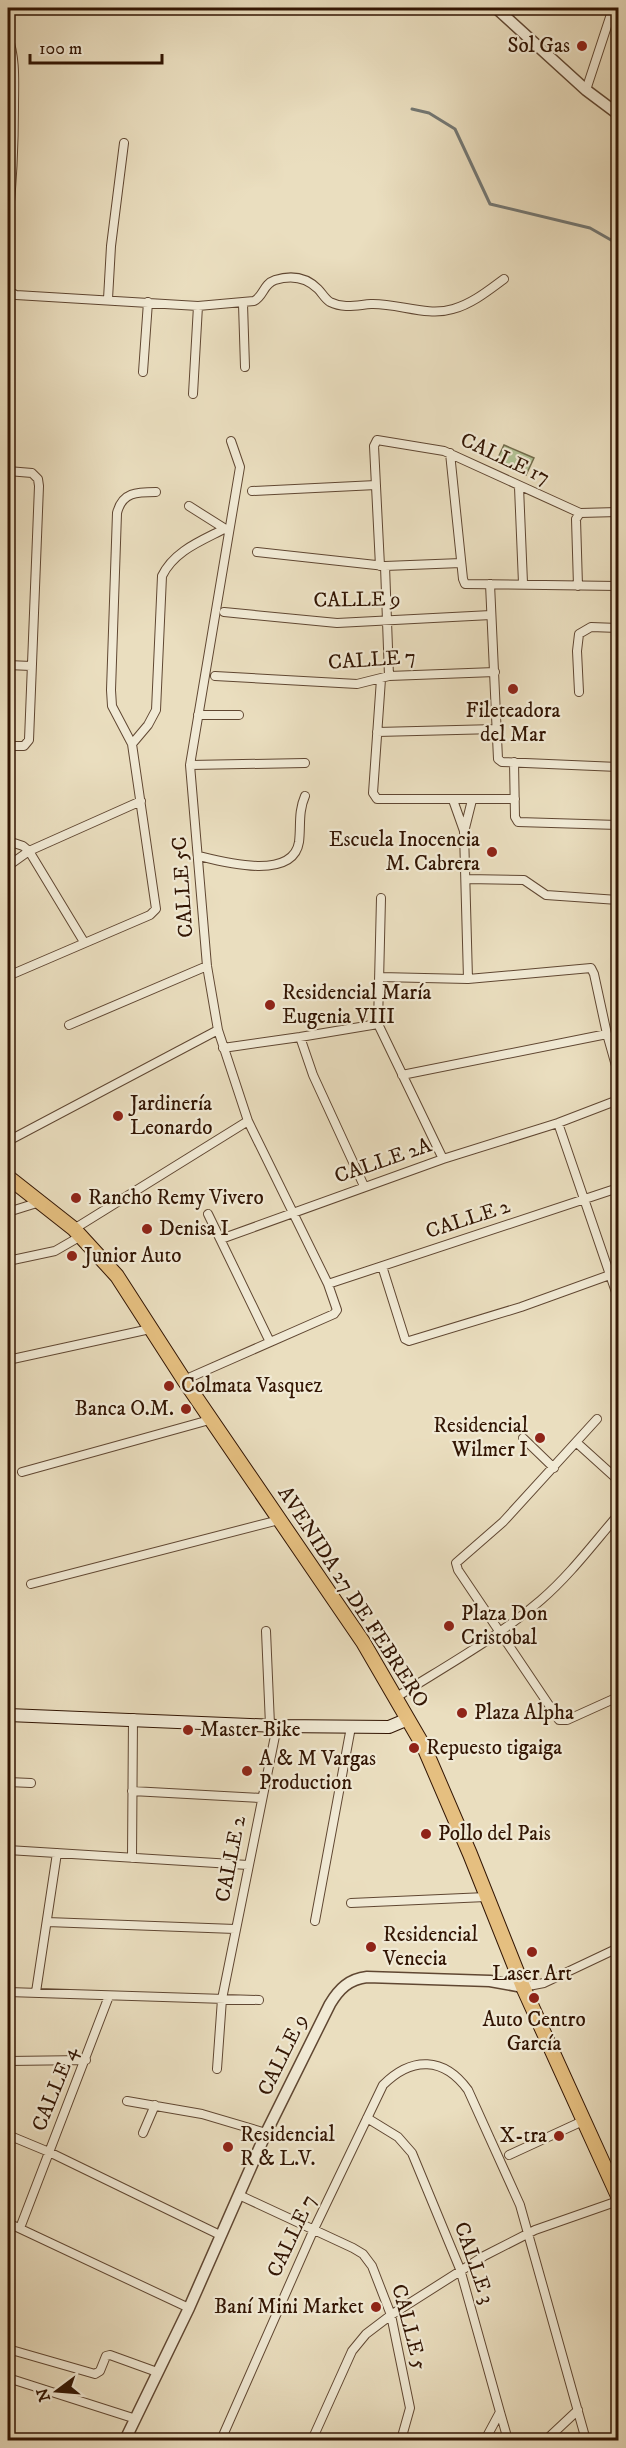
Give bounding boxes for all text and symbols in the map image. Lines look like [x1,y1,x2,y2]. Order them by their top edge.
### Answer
scale bar [30,27,162,65]
place label: Sol Gas [507,33,570,59]
text: 100 m [39,38,82,60]
marker: Sol Gas [575,39,589,53]
street label: CALLE 17 [456,427,554,491]
street label: CALLE 9 [313,586,401,614]
street label: CALLE 7 [327,644,417,676]
marker: Fileteadora del Mar [506,682,520,696]
place label: Fileteadora del Mar [466,698,561,748]
place label: Escuela Inocencia M. Cabrera [329,827,480,877]
street label: CALLE 5C [166,836,200,938]
marker: Escuela Inocencia M. Cabrera [485,845,499,859]
place label: Residencial María Eugenia VIII [282,980,432,1030]
marker: Residencial María Eugenia VIII [263,998,277,1012]
place label: Jardinería Leonardo [128,1091,212,1141]
marker: Jardinería Leonardo [111,1109,125,1123]
street label: CALLE 2A [331,1132,435,1190]
place label: Rancho Remy Vivero [88,1185,264,1211]
marker: Rancho Remy Vivero [69,1191,83,1205]
street label: CALLE 2 [422,1193,514,1245]
place label: Denisa I [159,1216,229,1242]
marker: Denisa I [140,1222,154,1236]
place label: Junior Auto [82,1243,181,1269]
marker: Junior Auto [65,1249,79,1263]
place label: Colmata Vasquez [181,1373,323,1399]
marker: Colmata Vasquez [162,1379,176,1393]
place label: Banca O.M. [75,1396,174,1422]
marker: Banca O.M. [179,1402,193,1416]
place label: Residencial Wilmer I [433,1413,529,1463]
marker: Residencial Wilmer I [533,1431,547,1445]
street label: AVENIDA 27 DE FEBRERO [272,1481,434,1713]
place label: Plaza Don Cristobal [461,1601,548,1651]
marker: Plaza Don Cristobal [442,1619,456,1633]
place label: Plaza Alpha [474,1700,574,1726]
marker: Plaza Alpha [455,1706,469,1720]
place label: Master Bike [200,1717,301,1743]
marker: Master Bike [181,1723,195,1737]
place label: Repuesto tigaiga [426,1735,562,1761]
marker: Repuesto tigaiga [407,1741,421,1755]
place label: A & M Vargas Production [259,1746,376,1796]
marker: A & M Vargas Production [240,1764,254,1778]
street label: CALLE 2 [210,1813,252,1904]
place label: Pollo del Pais [438,1821,551,1847]
marker: Pollo del Pais [419,1827,433,1841]
place label: Residencial Venecia [382,1922,478,1972]
marker: Residencial Venecia [364,1940,378,1954]
marker: Laser Art [525,1945,539,1959]
place label: Laser Art [492,1961,572,1987]
marker: Auto Centro García [527,1991,541,2005]
place label: Auto Centro García [482,2007,586,2057]
street label: CALLE 9 [252,2010,314,2100]
street label: CALLE 4 [26,2042,84,2135]
place label: Residencial R & L.V. [240,2122,335,2172]
place label: X-tra [500,2123,547,2149]
marker: X-tra [552,2129,566,2143]
marker: Residencial R & L.V. [221,2140,235,2154]
street label: CALLE 7 [262,2191,322,2281]
street label: CALLE 3 [448,2219,500,2307]
street label: CALLE 5 [385,2281,433,2373]
place label: Baní Mini Market [214,2294,364,2320]
marker: Baní Mini Market [369,2300,383,2314]
north arrow [27,2361,87,2421]
text: N [32,2386,55,2404]

